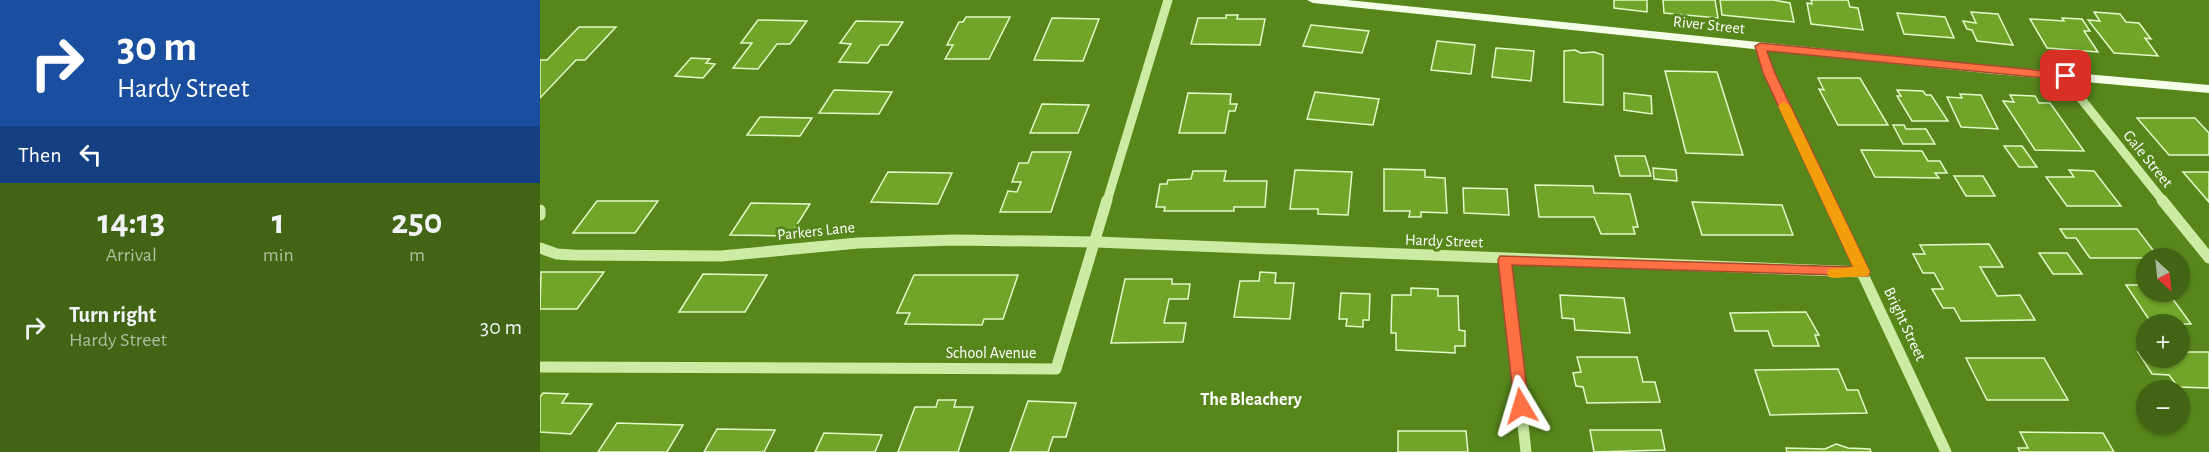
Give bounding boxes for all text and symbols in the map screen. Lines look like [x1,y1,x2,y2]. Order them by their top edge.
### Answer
street label: River Street [1672,13,1746,37]
icon: right [18,24,96,102]
text: 30 m [117,26,197,68]
pin [2040,50,2091,101]
icon: arrive [2049,59,2082,92]
text: Hardy Street [117,75,249,102]
street label: Gale Street [2120,127,2176,191]
icon: left [74,138,107,171]
text: Then [18,144,62,166]
text: 14:13 [97,204,165,240]
text: 1 [272,204,285,240]
text: 250 [391,204,443,240]
street label: Parkers Lane [776,219,856,243]
street label: Hardy Street [1404,232,1483,251]
text: Arrival [106,245,157,265]
text: min [263,245,294,265]
text: m [409,245,425,265]
north arrow [2136,248,2190,302]
map controls [2136,248,2190,434]
street label: Bright Street [1881,285,1929,363]
text: Turn right [69,304,156,326]
icon: right [18,311,51,344]
button: + [2136,314,2190,368]
text: 30 m [480,316,522,338]
text: Hardy Street [69,330,167,350]
street label: School Avenue [946,345,1036,361]
position arrow [1489,374,1553,438]
button: − [2136,380,2190,434]
district label: The Bleachery [1200,391,1303,409]

